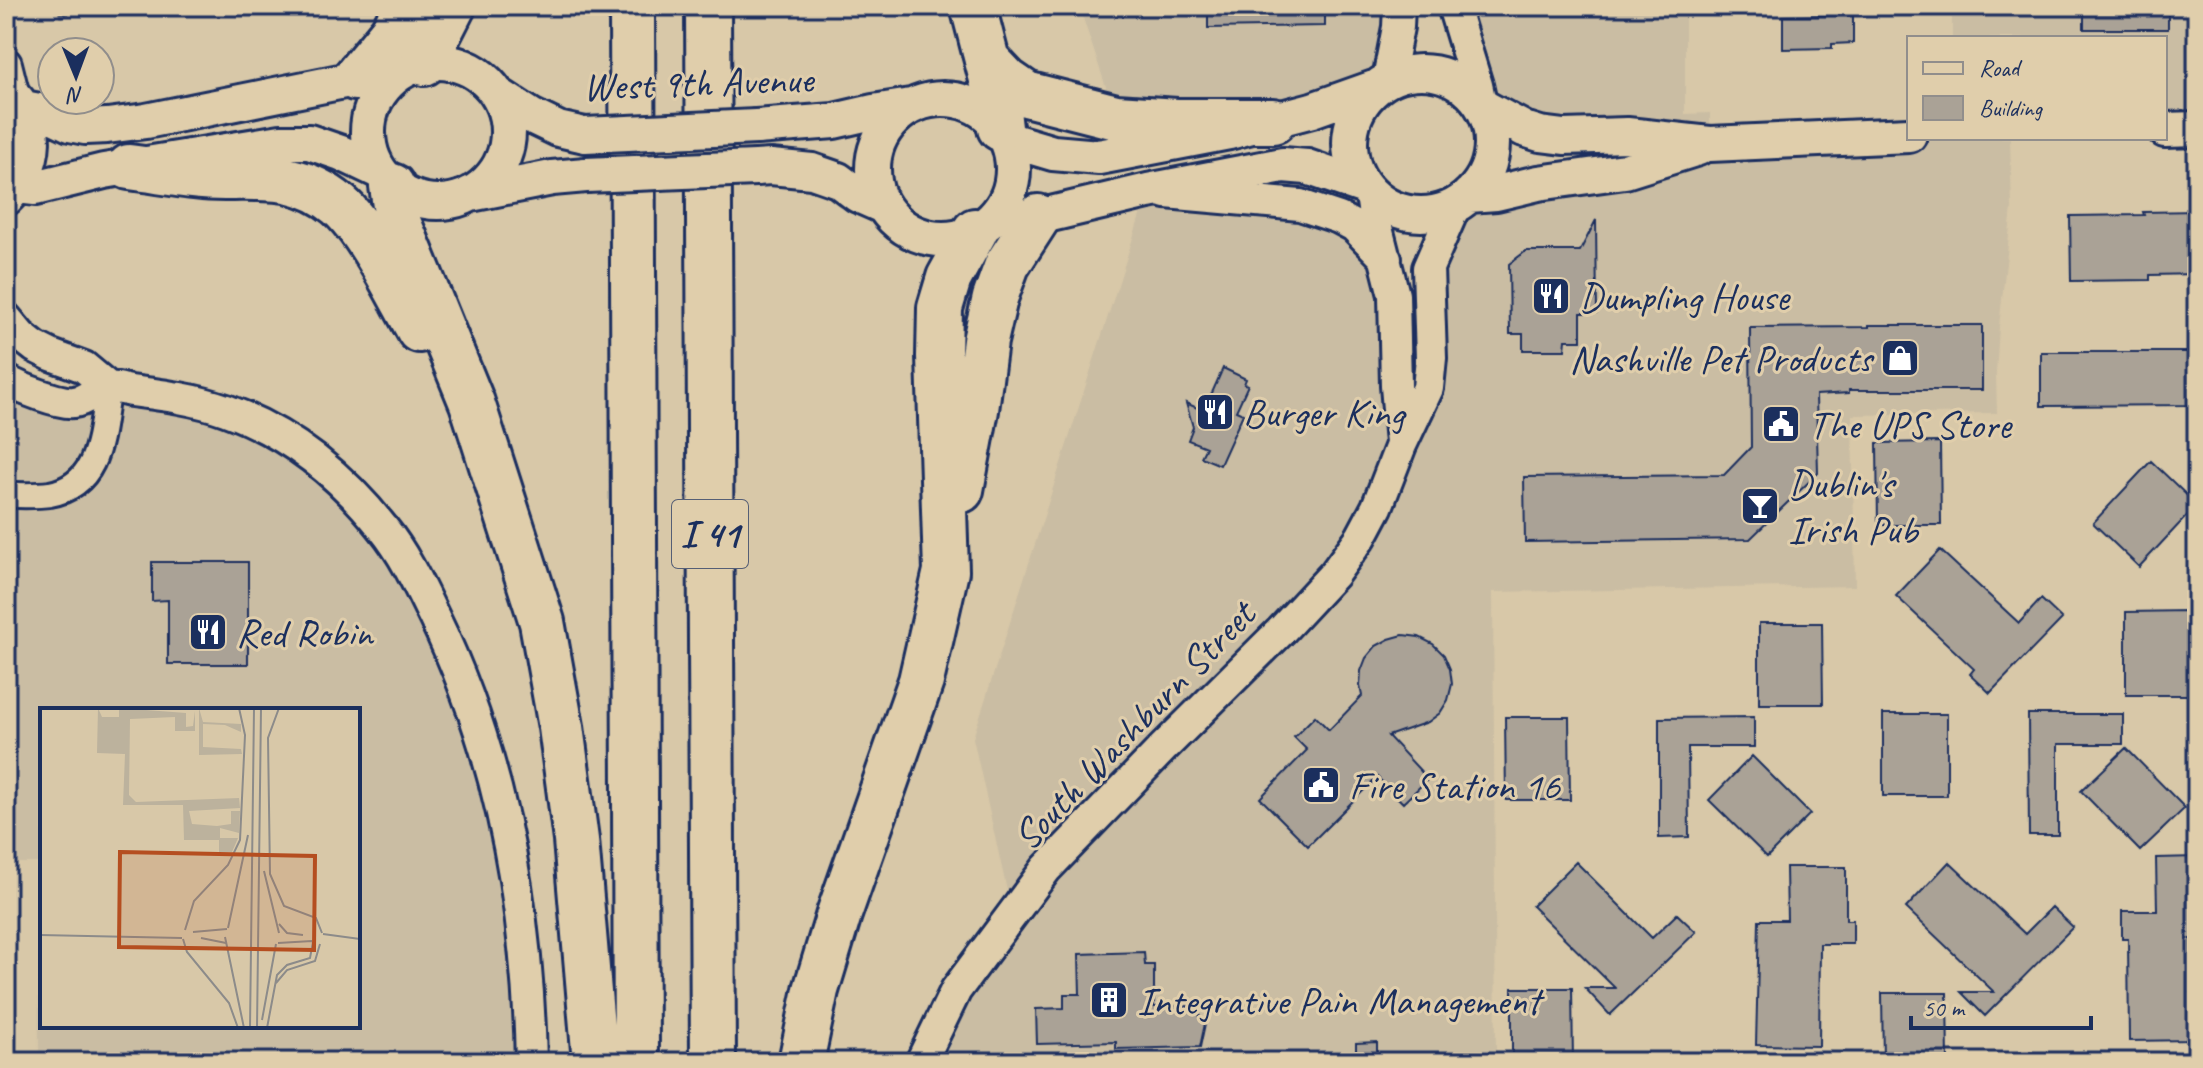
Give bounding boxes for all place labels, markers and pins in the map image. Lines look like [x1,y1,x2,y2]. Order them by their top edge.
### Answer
place label: Dumpling House [1579,272,1792,322]
restaurant icon: Dumpling House [1530,275,1572,317]
place label: Nashville Pet Products [1569,334,1875,384]
shop icon: Nashville Pet Products [1879,337,1921,379]
place label: Burger King [1243,388,1407,438]
restaurant icon: Burger King [1194,391,1236,433]
place label: The UPS Store [1809,400,2014,450]
public building icon: The UPS Store [1760,403,1802,445]
place label: Dublin's Irish Pub [1788,459,1920,555]
bar icon: Dublin's Irish Pub [1739,485,1781,527]
place label: Red Robin [236,608,374,658]
restaurant icon: Red Robin [187,611,229,653]
place label: Fire Station 16 [1349,761,1561,811]
public building icon: Fire Station 16 [1300,764,1342,806]
place label: Integrative Pain Management [1137,976,1546,1026]
building icon: Integrative Pain Management [1088,979,1130,1021]

